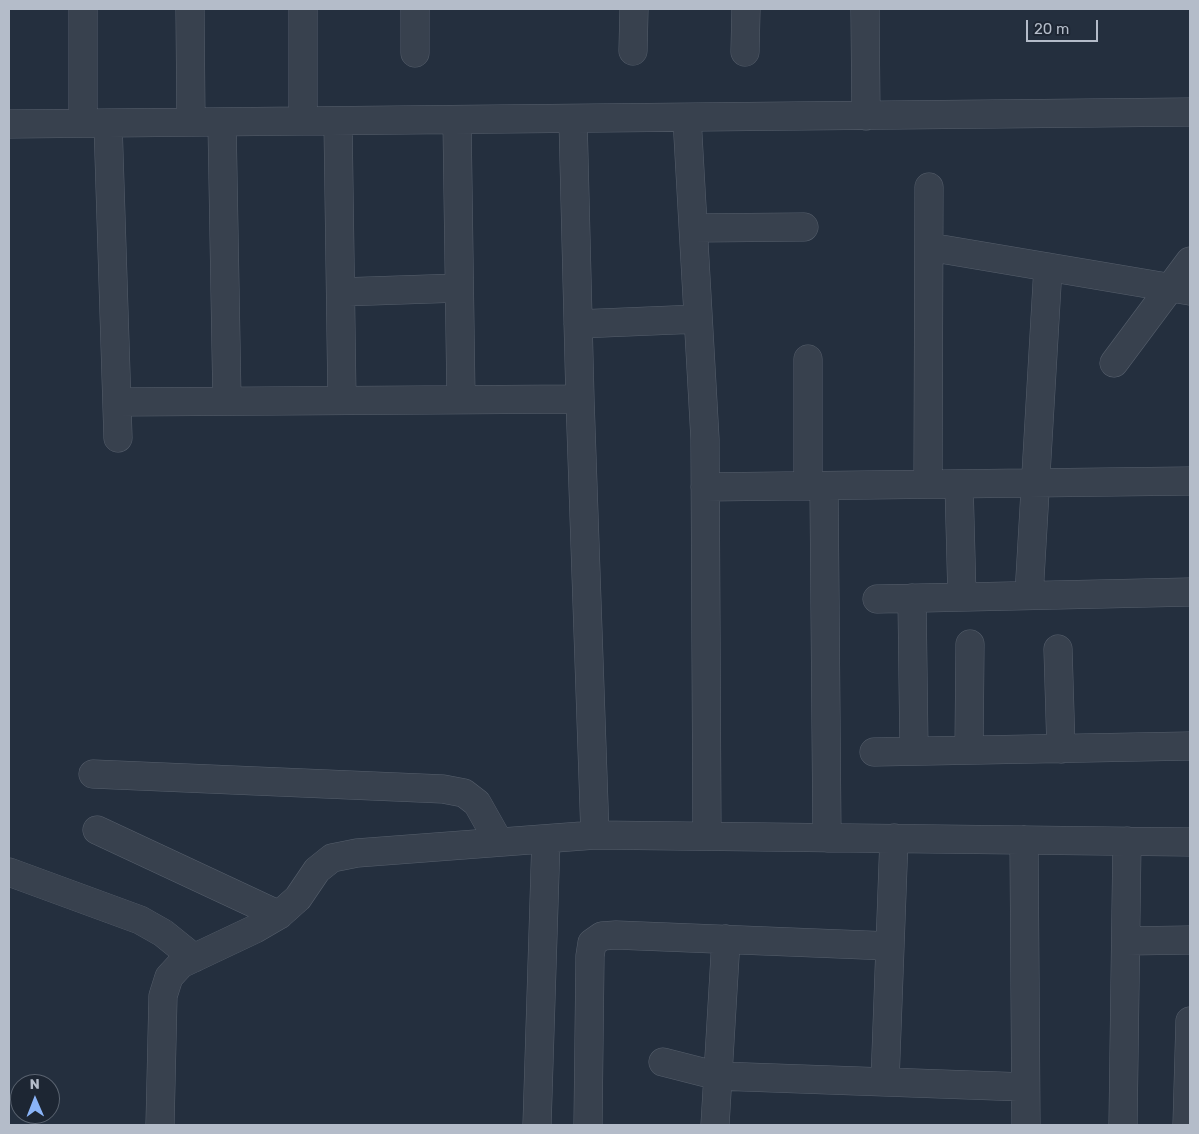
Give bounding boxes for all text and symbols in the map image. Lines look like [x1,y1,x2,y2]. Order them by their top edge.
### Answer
scale bar [1029,10,1102,42]
text: 20 m [1034,20,1069,38]
north arrow [10,1074,60,1124]
text: N [30,1076,40,1093]

